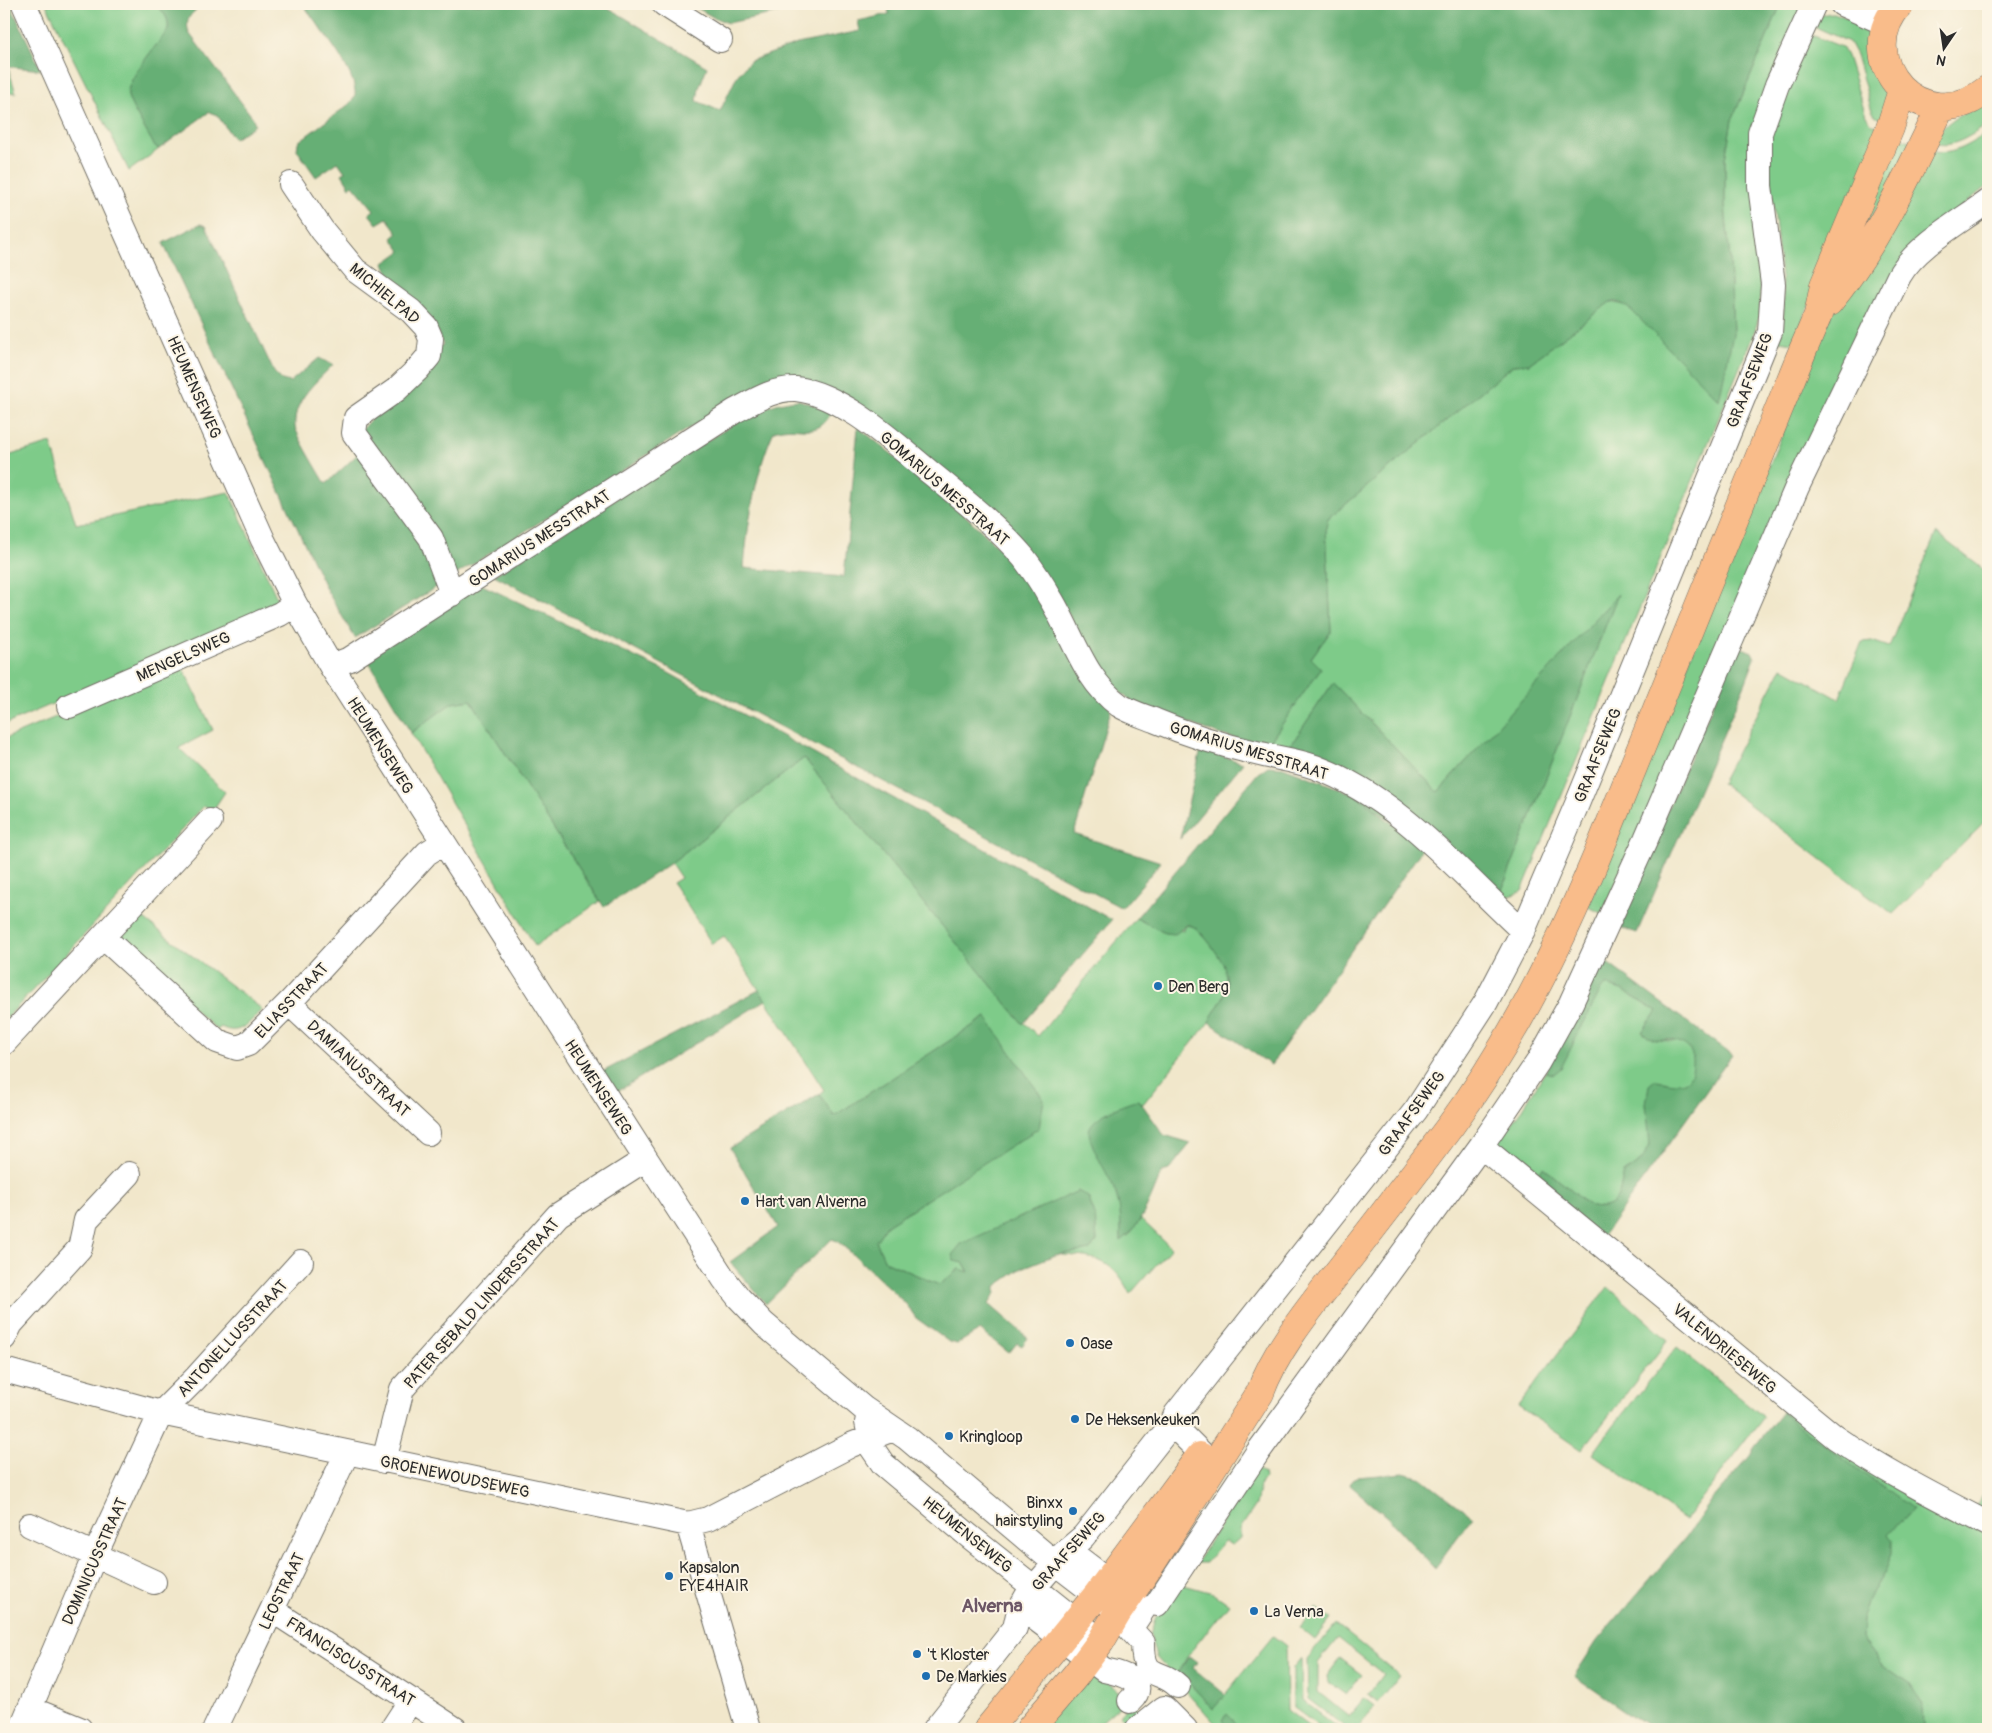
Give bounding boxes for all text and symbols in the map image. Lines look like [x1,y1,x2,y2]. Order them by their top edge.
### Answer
north arrow [1920,22,1970,72]
text: N [1935,51,1948,70]
street label: MICHIELPAD [345,259,423,329]
street label: GRAAFSEWEG [1723,330,1777,431]
street label: HEUMENSEWEG [163,333,226,442]
street label: GOMARIUS MESSTRAAT [876,427,1013,550]
street label: GOMARIUS MESSTRAAT [465,485,614,592]
street label: MENGELSWEG [133,627,234,687]
street label: HEUMENSEWEG [342,693,418,798]
street label: GRAAFSEWEG [1570,705,1626,806]
street label: GOMARIUS MESSTRAAT [1167,717,1331,785]
street label: ELIASSTRAAT [251,959,333,1043]
place label: Den Berg [1168,977,1229,997]
marker: Den Berg [1152,980,1164,992]
street label: DAMIANUSSTRAAT [303,1016,414,1122]
street label: HEUMENSEWEG [560,1036,637,1139]
street label: GRAAFSEWEG [1374,1067,1449,1160]
place label: Hart van Alverna [755,1192,866,1212]
marker: Hart van Alverna [739,1195,751,1207]
street label: PATER SEBALD LINDERSSTRAAT [400,1214,564,1393]
street label: ANTONELLUSSTRAAT [173,1276,292,1402]
street label: VALENDRIESEWEG [1668,1299,1780,1398]
place label: Oase [1080,1334,1113,1354]
marker: Oase [1064,1337,1076,1349]
place label: De Heksenkeuken [1085,1410,1200,1430]
marker: De Heksenkeuken [1069,1413,1081,1425]
place label: Kringloop [959,1427,1023,1447]
marker: Kringloop [943,1430,955,1442]
street label: GROENEWOUDSEWEG [378,1451,531,1503]
street label: HEUMENSEWEG [918,1492,1017,1577]
place label: Binxx hairstyling [995,1493,1063,1531]
street label: DOMINICUSSTRAAT [58,1495,132,1628]
marker: Binxx hairstyling [1067,1505,1079,1517]
street label: GRAAFSEWEG [1028,1508,1110,1596]
street label: LEOSTRAAT [255,1549,309,1633]
place label: Kapsalon EYE4HAIR [679,1558,749,1596]
marker: Kapsalon EYE4HAIR [663,1570,675,1582]
district label: Alverna [961,1594,1023,1618]
place label: La Verna [1264,1602,1324,1622]
marker: La Verna [1248,1605,1260,1617]
street label: FRANCISCUSSTRAAT [282,1613,419,1711]
place label: 't Kloster [927,1645,990,1665]
marker: 't Kloster [911,1648,923,1660]
place label: De Markies [936,1667,1007,1687]
marker: De Markies [920,1670,932,1682]

